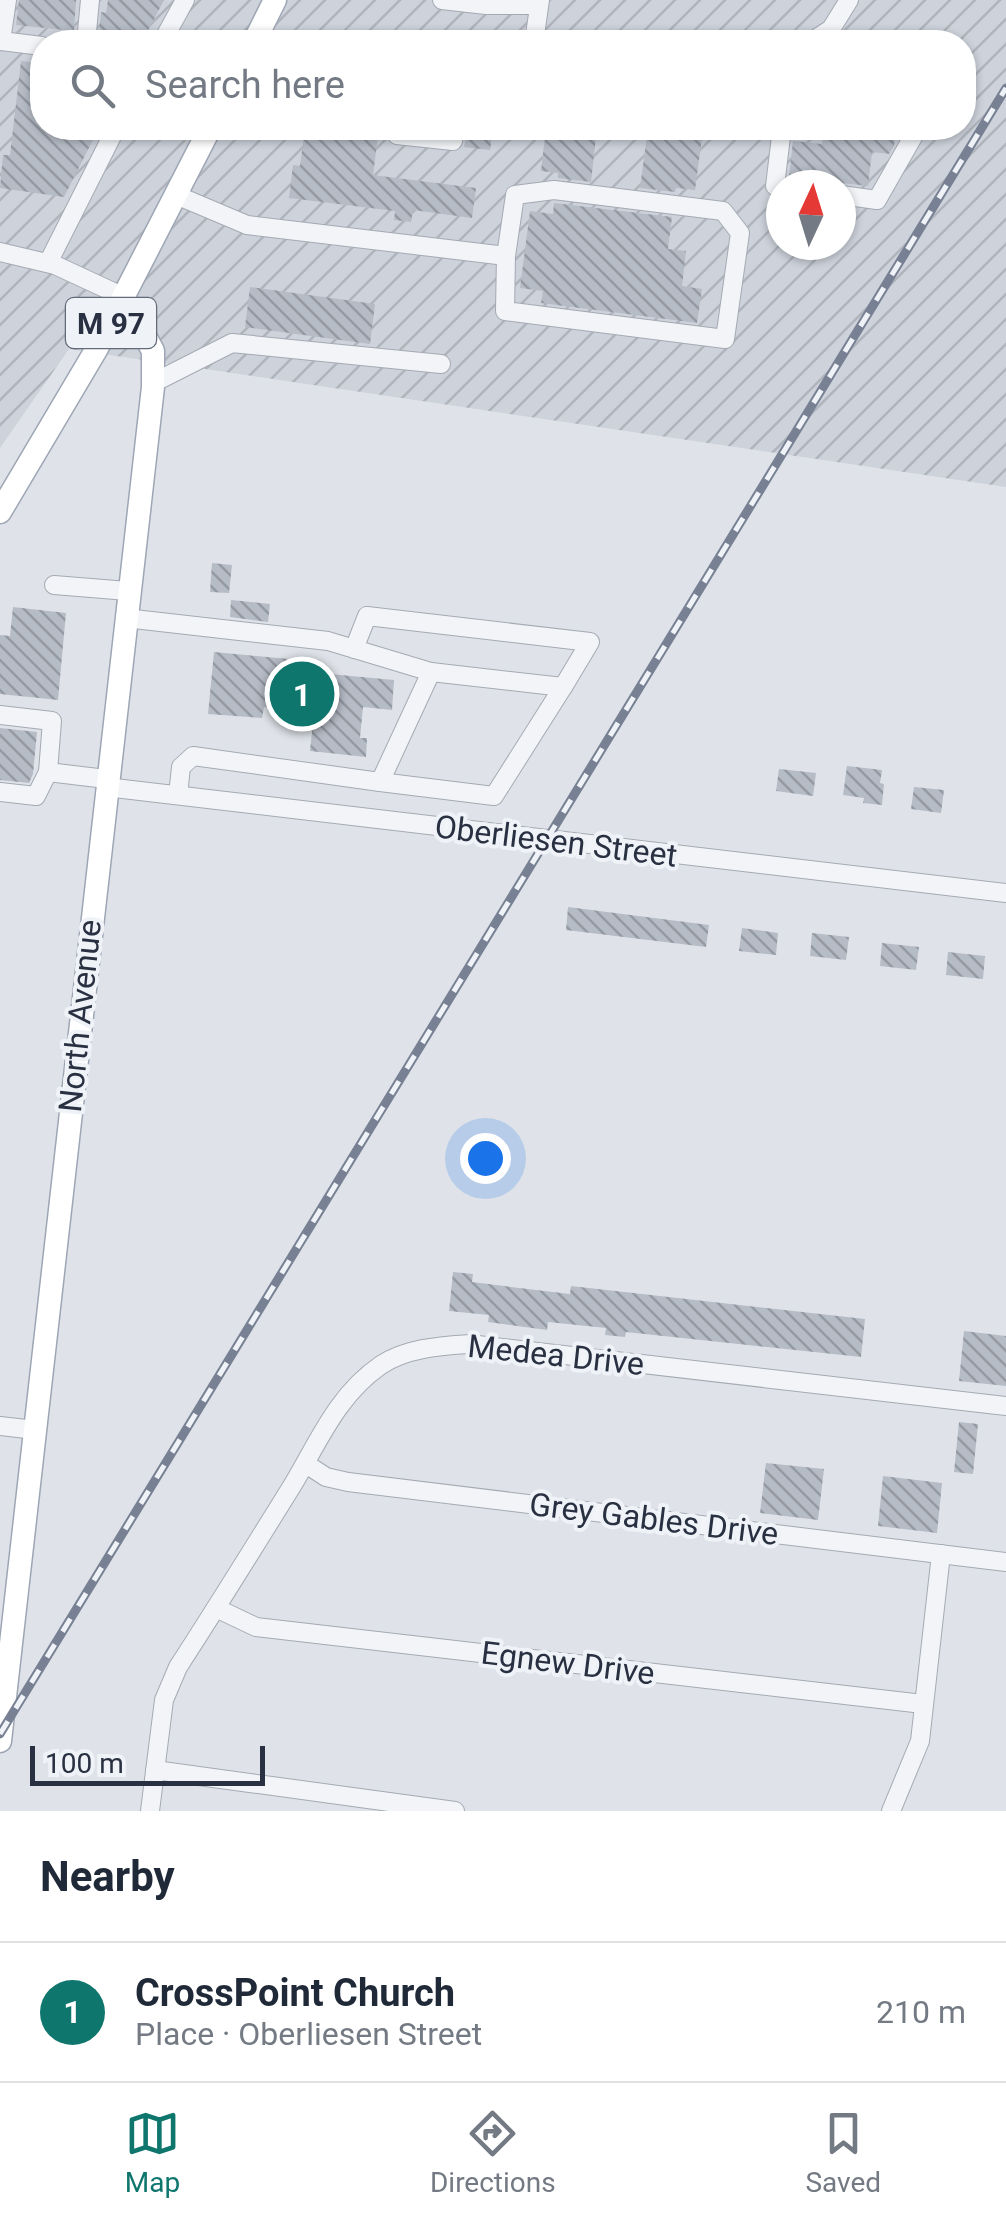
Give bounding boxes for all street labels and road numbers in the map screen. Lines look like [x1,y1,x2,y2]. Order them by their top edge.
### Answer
road number: M 97 [66,298,156,348]
street label: Oberliesen Street [433,807,679,875]
street label: North Avenue [51,918,109,1114]
street label: Medea Drive [466,1327,646,1383]
street label: Grey Gables Drive [527,1485,781,1553]
street label: Egnew Drive [479,1634,657,1692]

